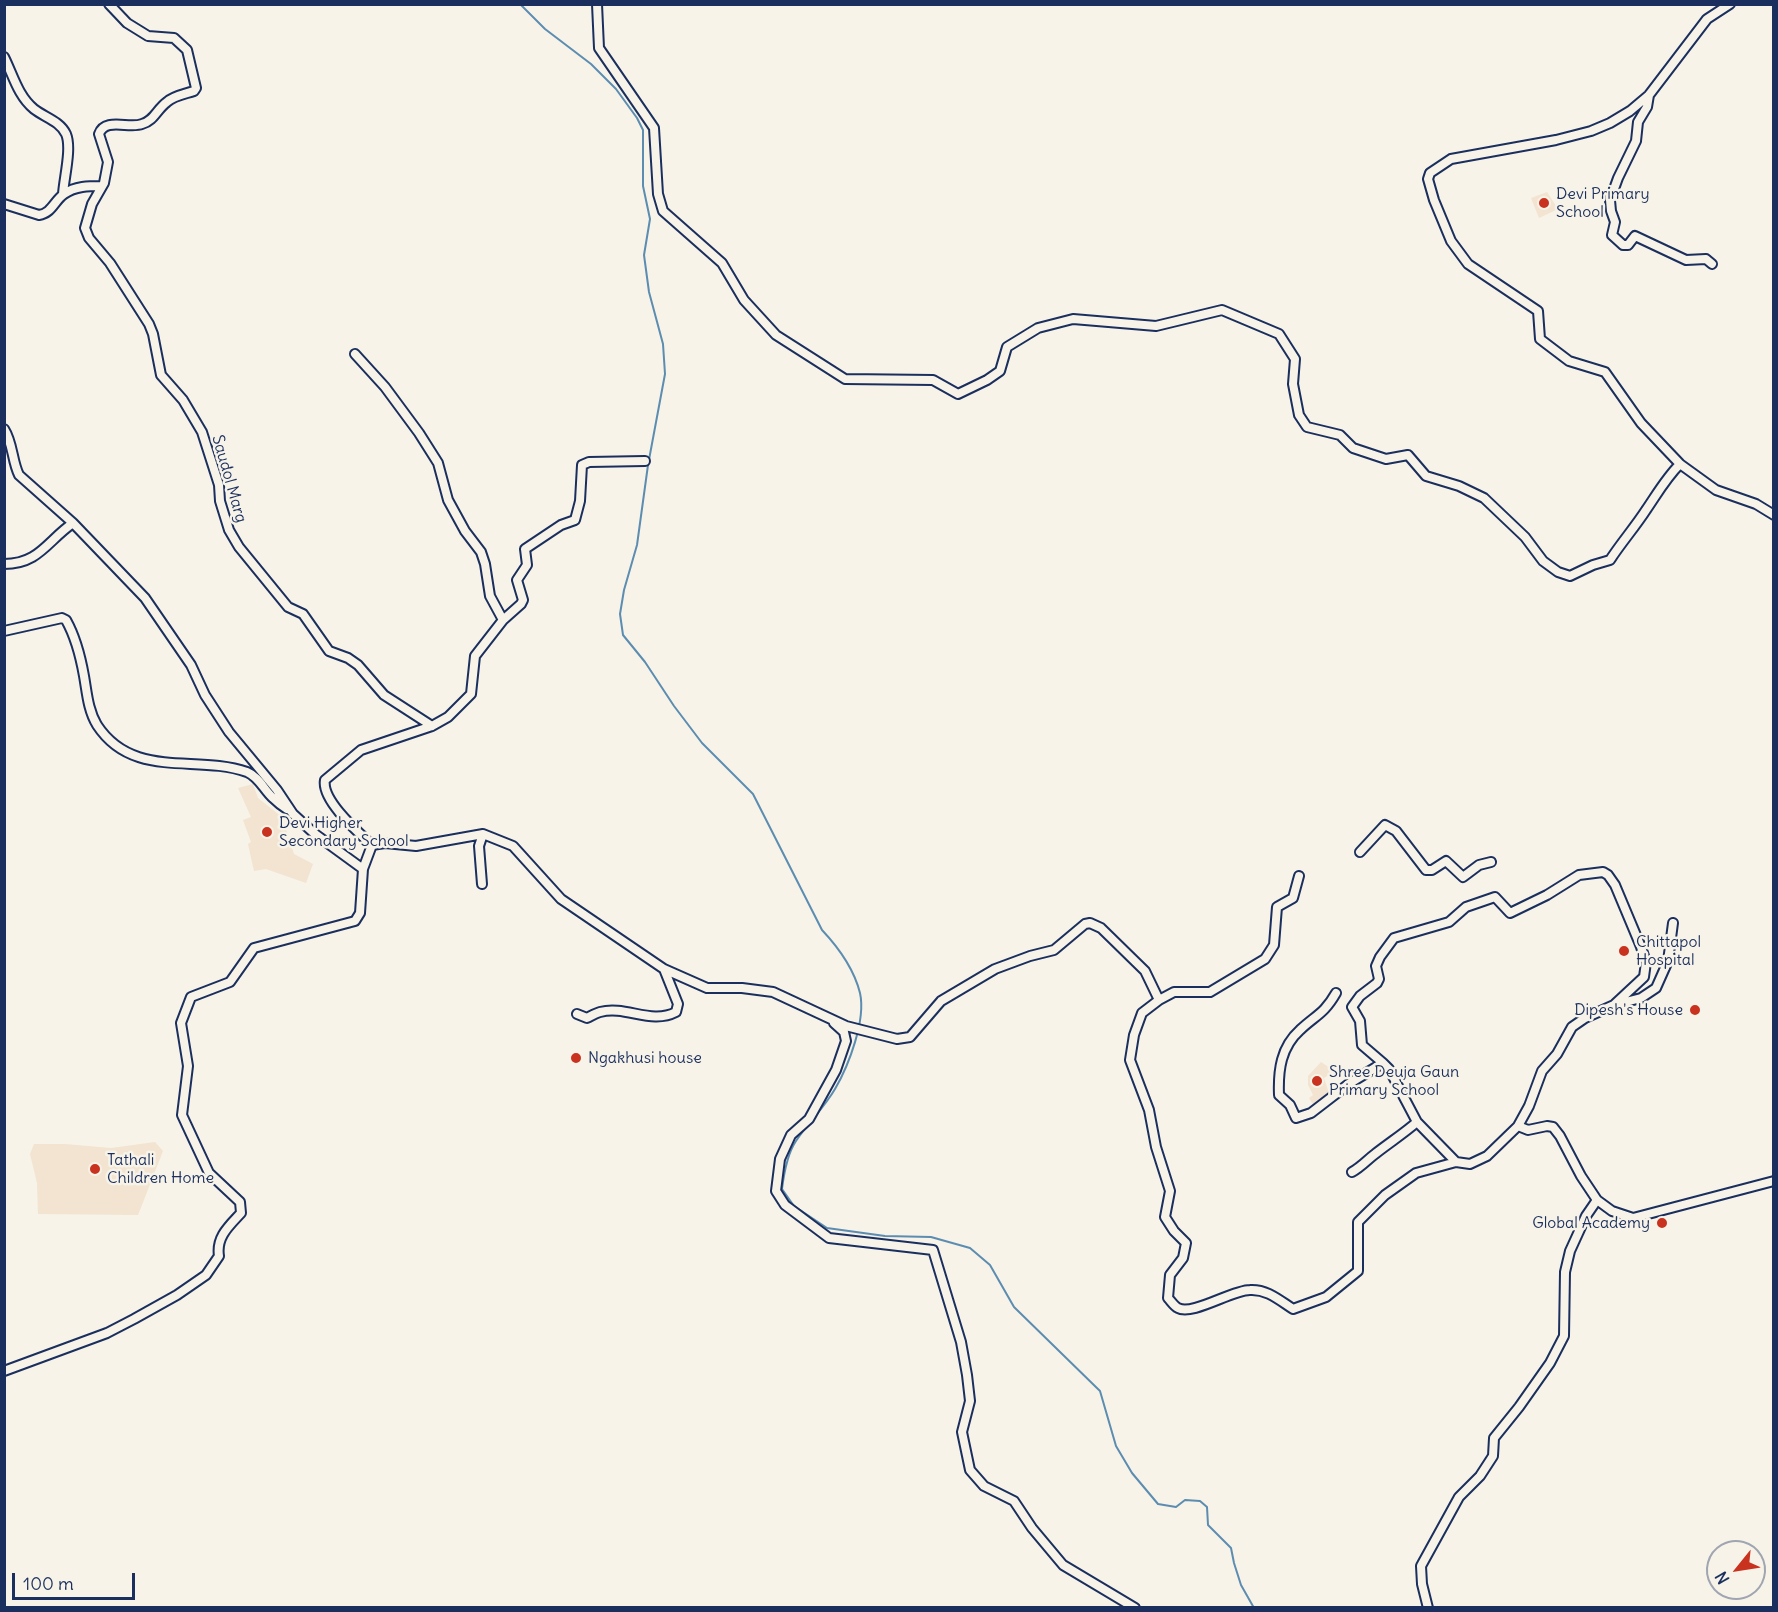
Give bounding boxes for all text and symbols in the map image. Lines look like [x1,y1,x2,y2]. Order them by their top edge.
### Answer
place label: Devi Primary School [1556,184,1650,222]
marker: Devi Primary School [1537,196,1551,210]
street label: Saudol Marg [207,433,251,525]
place label: Devi Higher Secondary School [279,813,409,851]
marker: Devi Higher Secondary School [260,825,274,839]
place label: Chittapol Hospital [1636,932,1701,970]
marker: Chittapol Hospital [1617,944,1631,958]
place label: Dipesh's House [1574,1000,1683,1020]
marker: Dipesh's House [1688,1003,1702,1017]
place label: Ngakhusi house [588,1048,702,1068]
marker: Ngakhusi house [569,1051,583,1065]
place label: Shree Deuja Gaun Primary School [1329,1062,1459,1100]
marker: Shree Deuja Gaun Primary School [1310,1074,1324,1088]
place label: Tathali Children Home [107,1150,214,1188]
marker: Tathali Children Home [88,1162,102,1176]
place label: Global Academy [1532,1213,1650,1233]
marker: Global Academy [1655,1216,1669,1230]
north arrow [1706,1540,1766,1600]
scale bar [15,1561,138,1599]
text: N [1711,1568,1734,1588]
text: 100 m [23,1572,74,1595]

